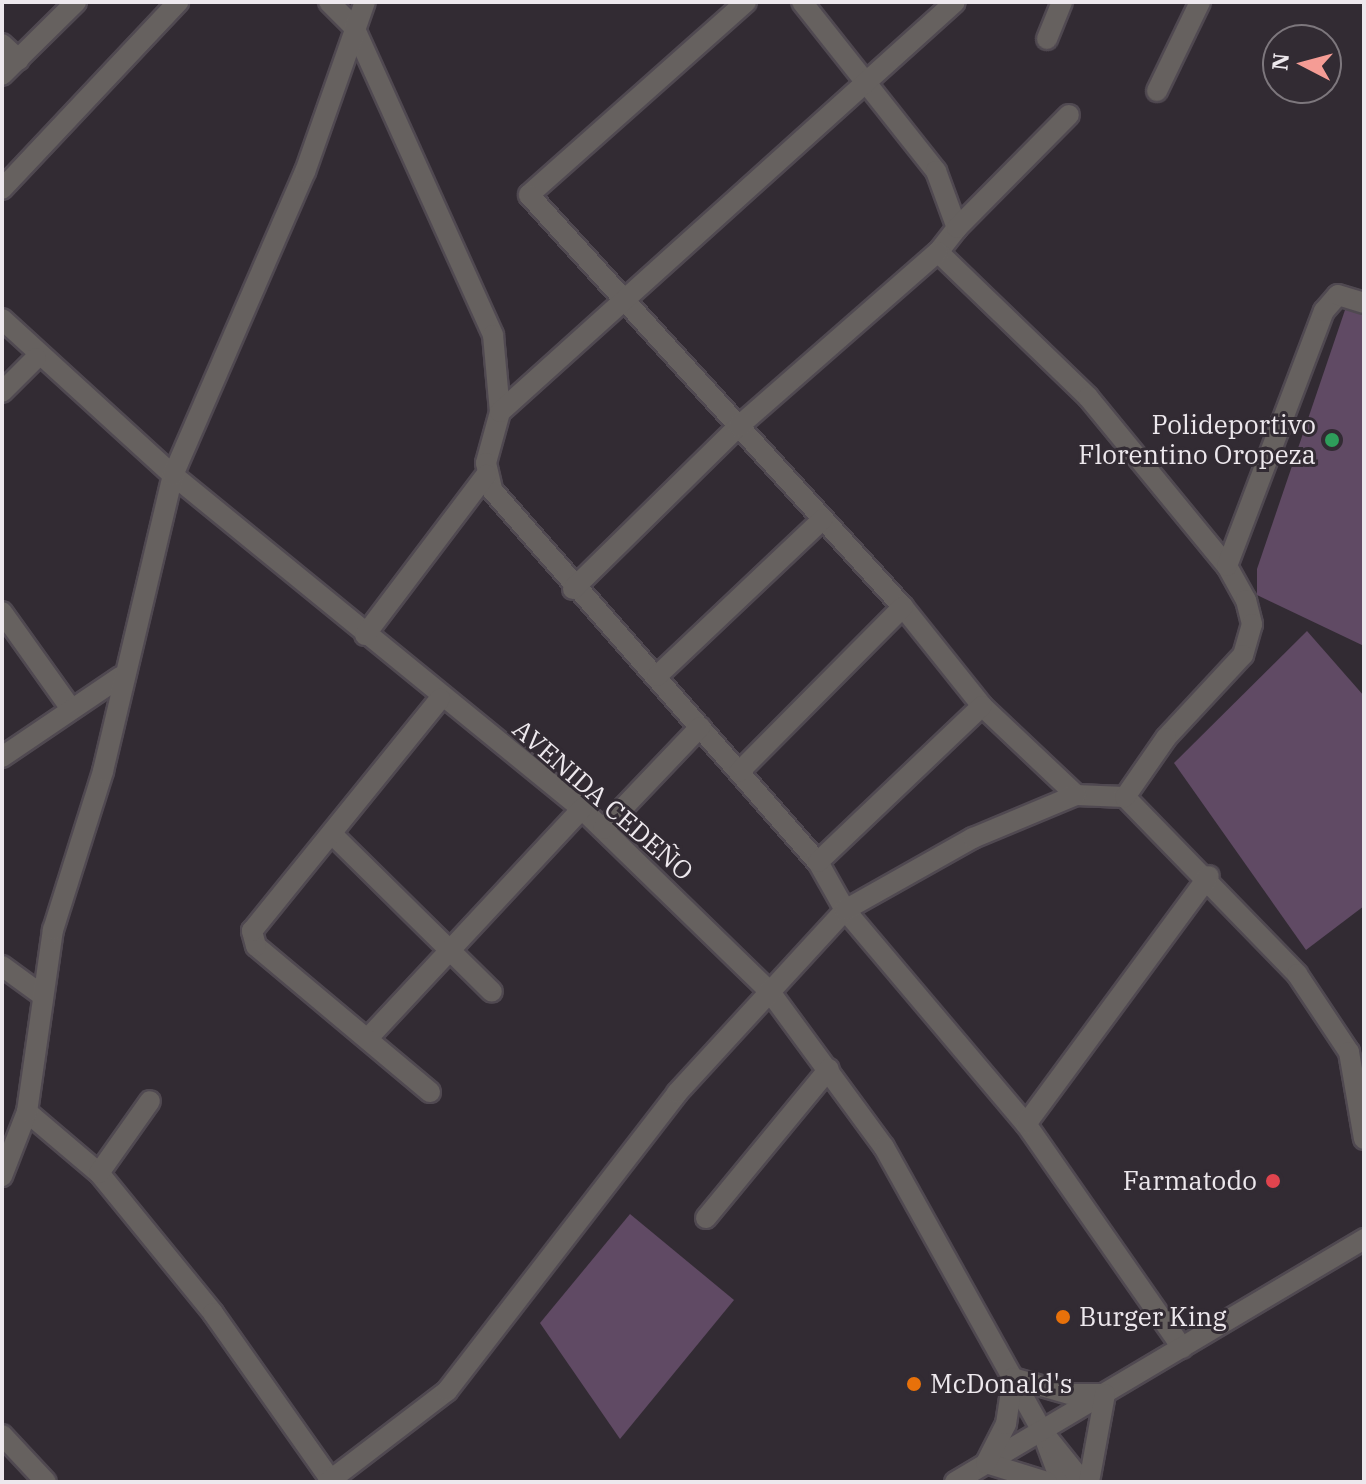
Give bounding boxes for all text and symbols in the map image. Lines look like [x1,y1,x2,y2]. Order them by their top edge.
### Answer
north arrow [1262,24,1342,104]
text: N [1264,51,1295,72]
place label: Polideportivo Florentino Oropeza [1078,409,1316,470]
marker: Polideportivo Florentino Oropeza [1323,431,1341,449]
street label: AVENIDA CEDEÑO [506,713,700,887]
place label: Farmatodo [1123,1165,1257,1197]
marker: Farmatodo [1264,1172,1282,1190]
place label: Burger King [1079,1301,1227,1333]
marker: Burger King [1054,1308,1072,1326]
place label: McDonald's [930,1368,1072,1400]
marker: McDonald's [905,1375,923,1393]

